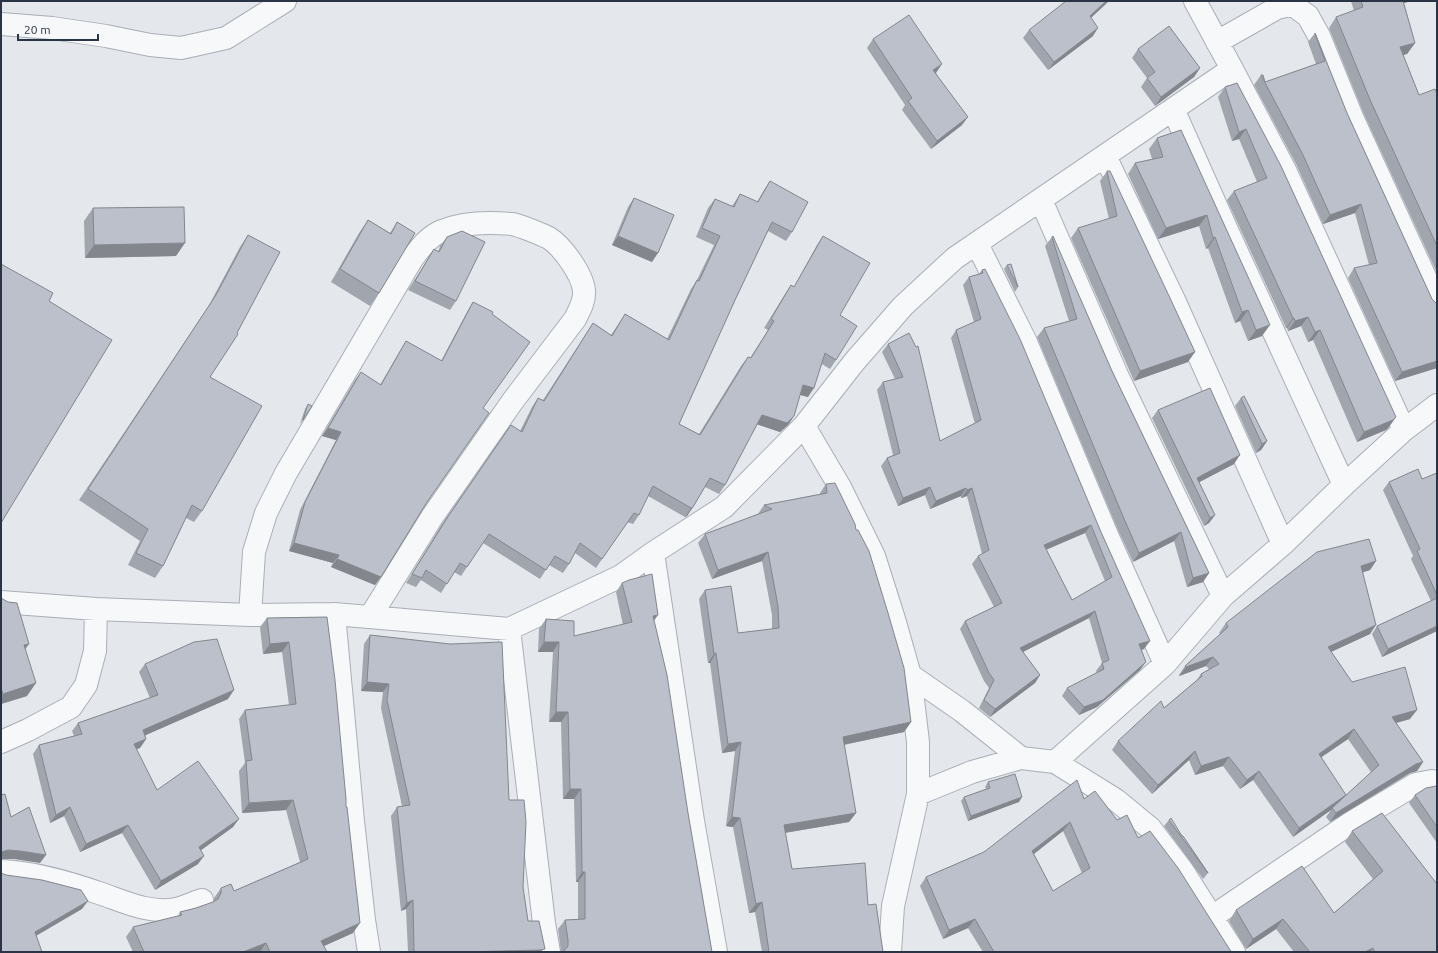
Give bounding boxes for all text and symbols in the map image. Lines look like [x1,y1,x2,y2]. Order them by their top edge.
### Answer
scale bar [18,16,98,42]
text: 20 m [24,23,51,36]

